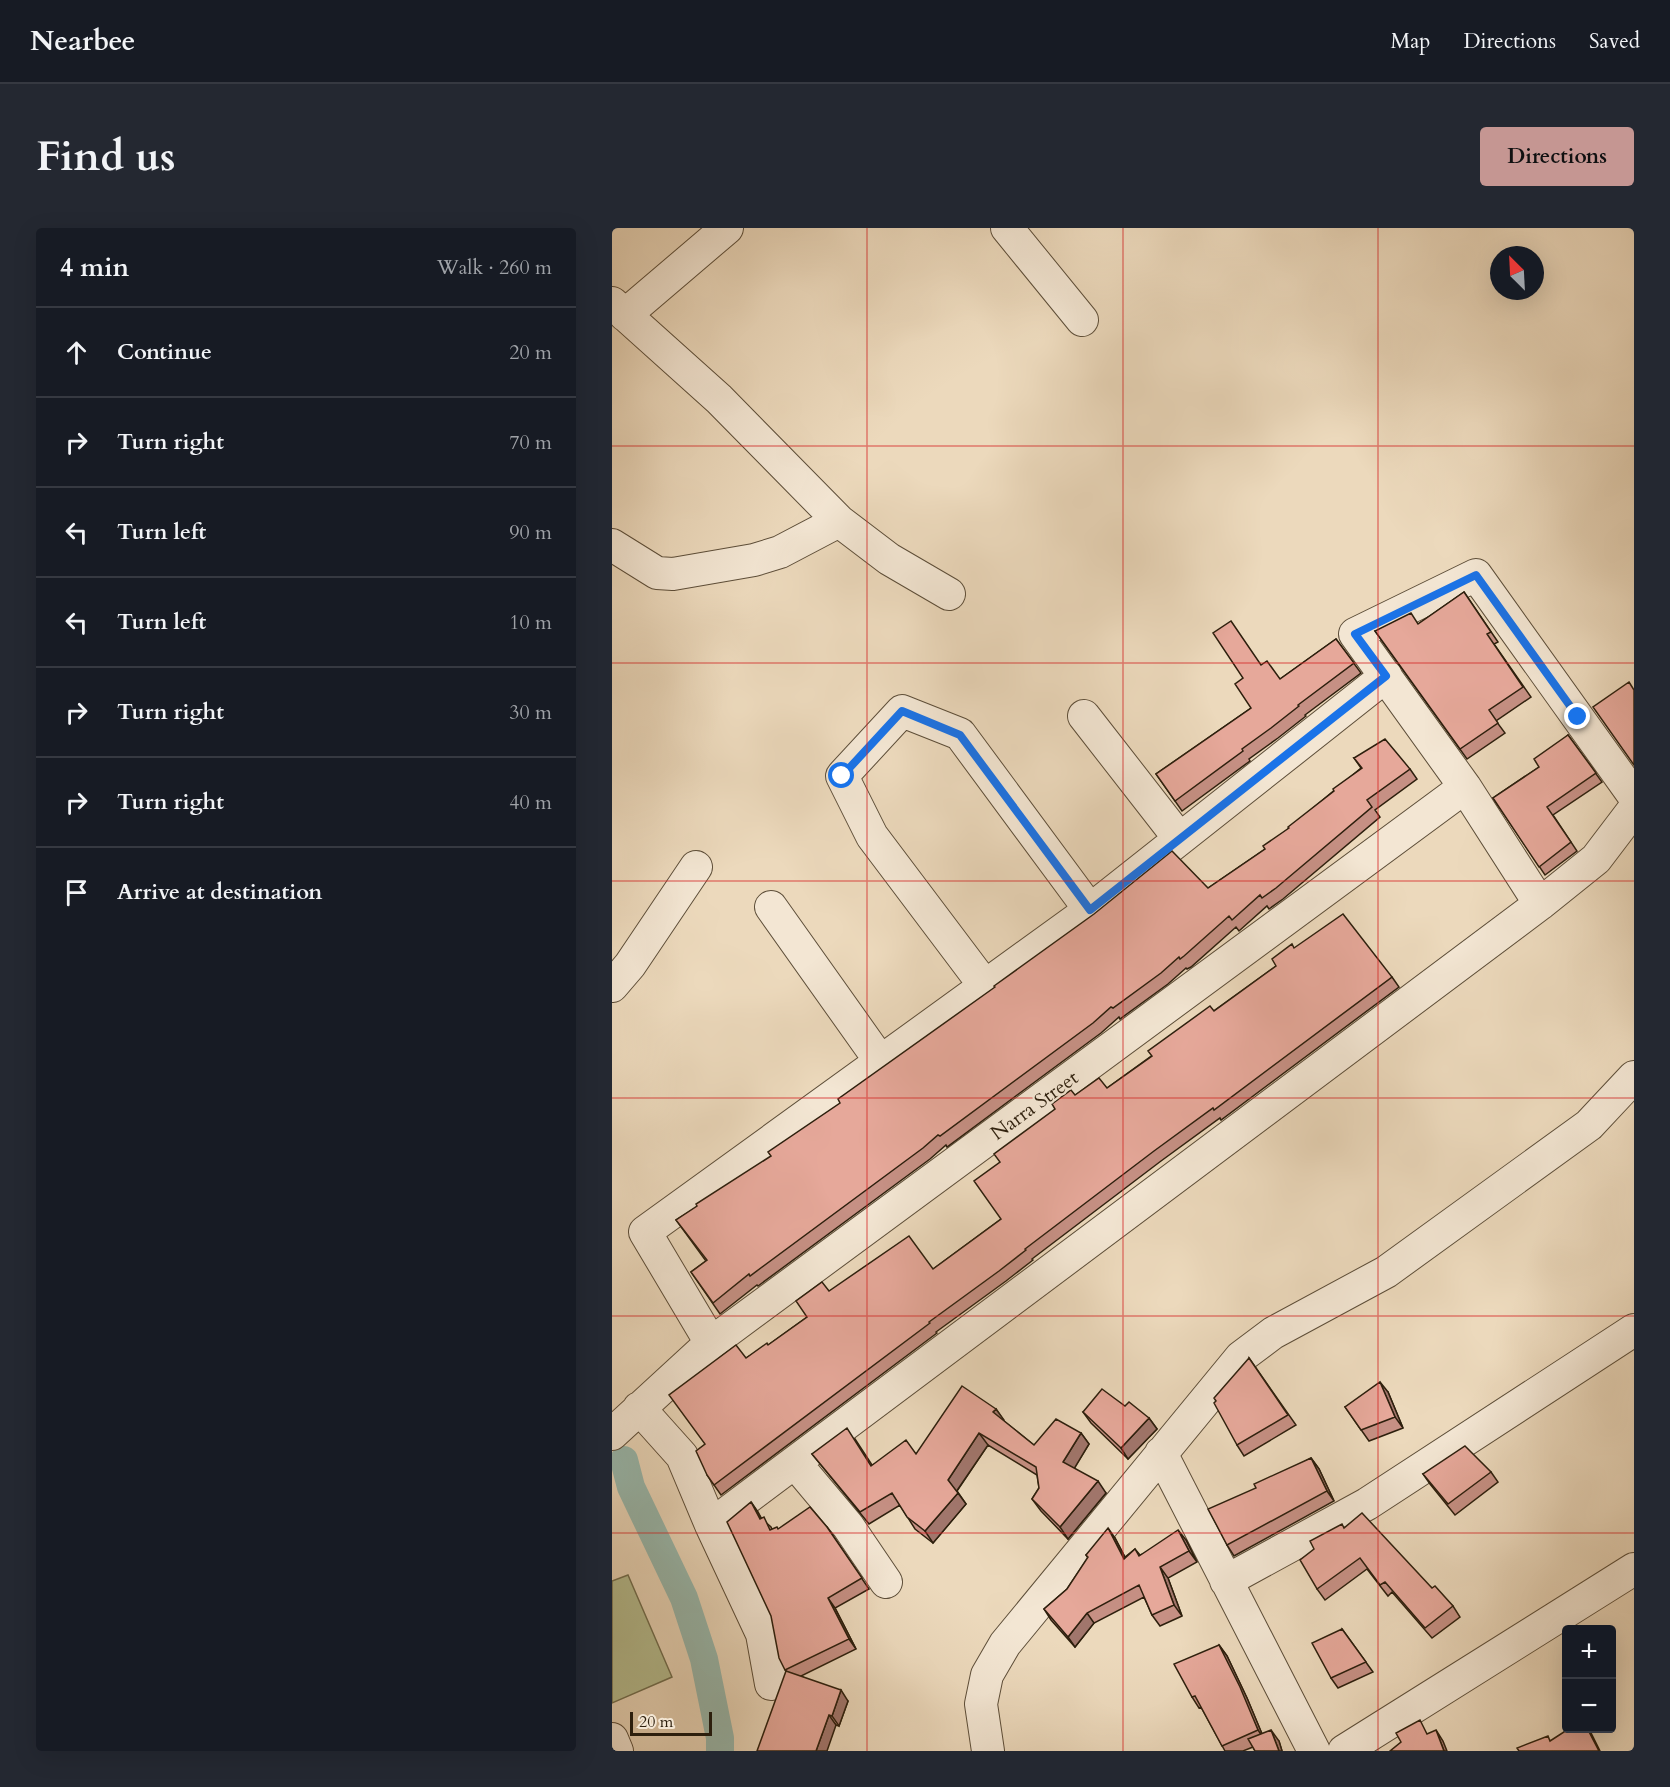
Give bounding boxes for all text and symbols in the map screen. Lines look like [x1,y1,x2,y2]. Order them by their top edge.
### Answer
text: Nearbee [30,22,135,60]
text: Map [1390,27,1430,56]
text: Directions [1463,27,1556,56]
text: Saved [1589,27,1640,56]
button: Directions [1480,127,1634,186]
text: Find us [36,128,176,185]
north arrow [1490,246,1544,300]
text: 4 min [60,250,129,285]
text: Walk · 260 m [437,254,552,281]
icon: ahead [60,336,93,369]
text: Continue [117,337,212,367]
text: 20 m [509,339,552,366]
icon: right [60,426,93,459]
text: Turn right [117,427,224,457]
text: 70 m [509,429,552,456]
icon: left [60,516,93,549]
text: Turn left [117,517,206,547]
text: 90 m [509,519,552,546]
icon: left [60,606,93,639]
text: Turn left [117,607,206,637]
text: 10 m [509,609,552,636]
icon: right [60,696,93,729]
text: Turn right [117,697,224,727]
text: 30 m [509,699,552,726]
route end [1564,703,1590,729]
route start [828,762,854,788]
icon: right [60,786,93,819]
text: Turn right [117,787,224,817]
text: 40 m [509,789,552,816]
icon: arrive [60,876,93,909]
text: Arrive at destination [117,877,322,907]
street label: Narra Street [985,1064,1084,1146]
map controls [1562,1625,1616,1733]
button: + [1562,1625,1616,1679]
button: − [1562,1679,1616,1733]
scale bar [630,1709,712,1736]
text: 20 m [639,1711,673,1733]

